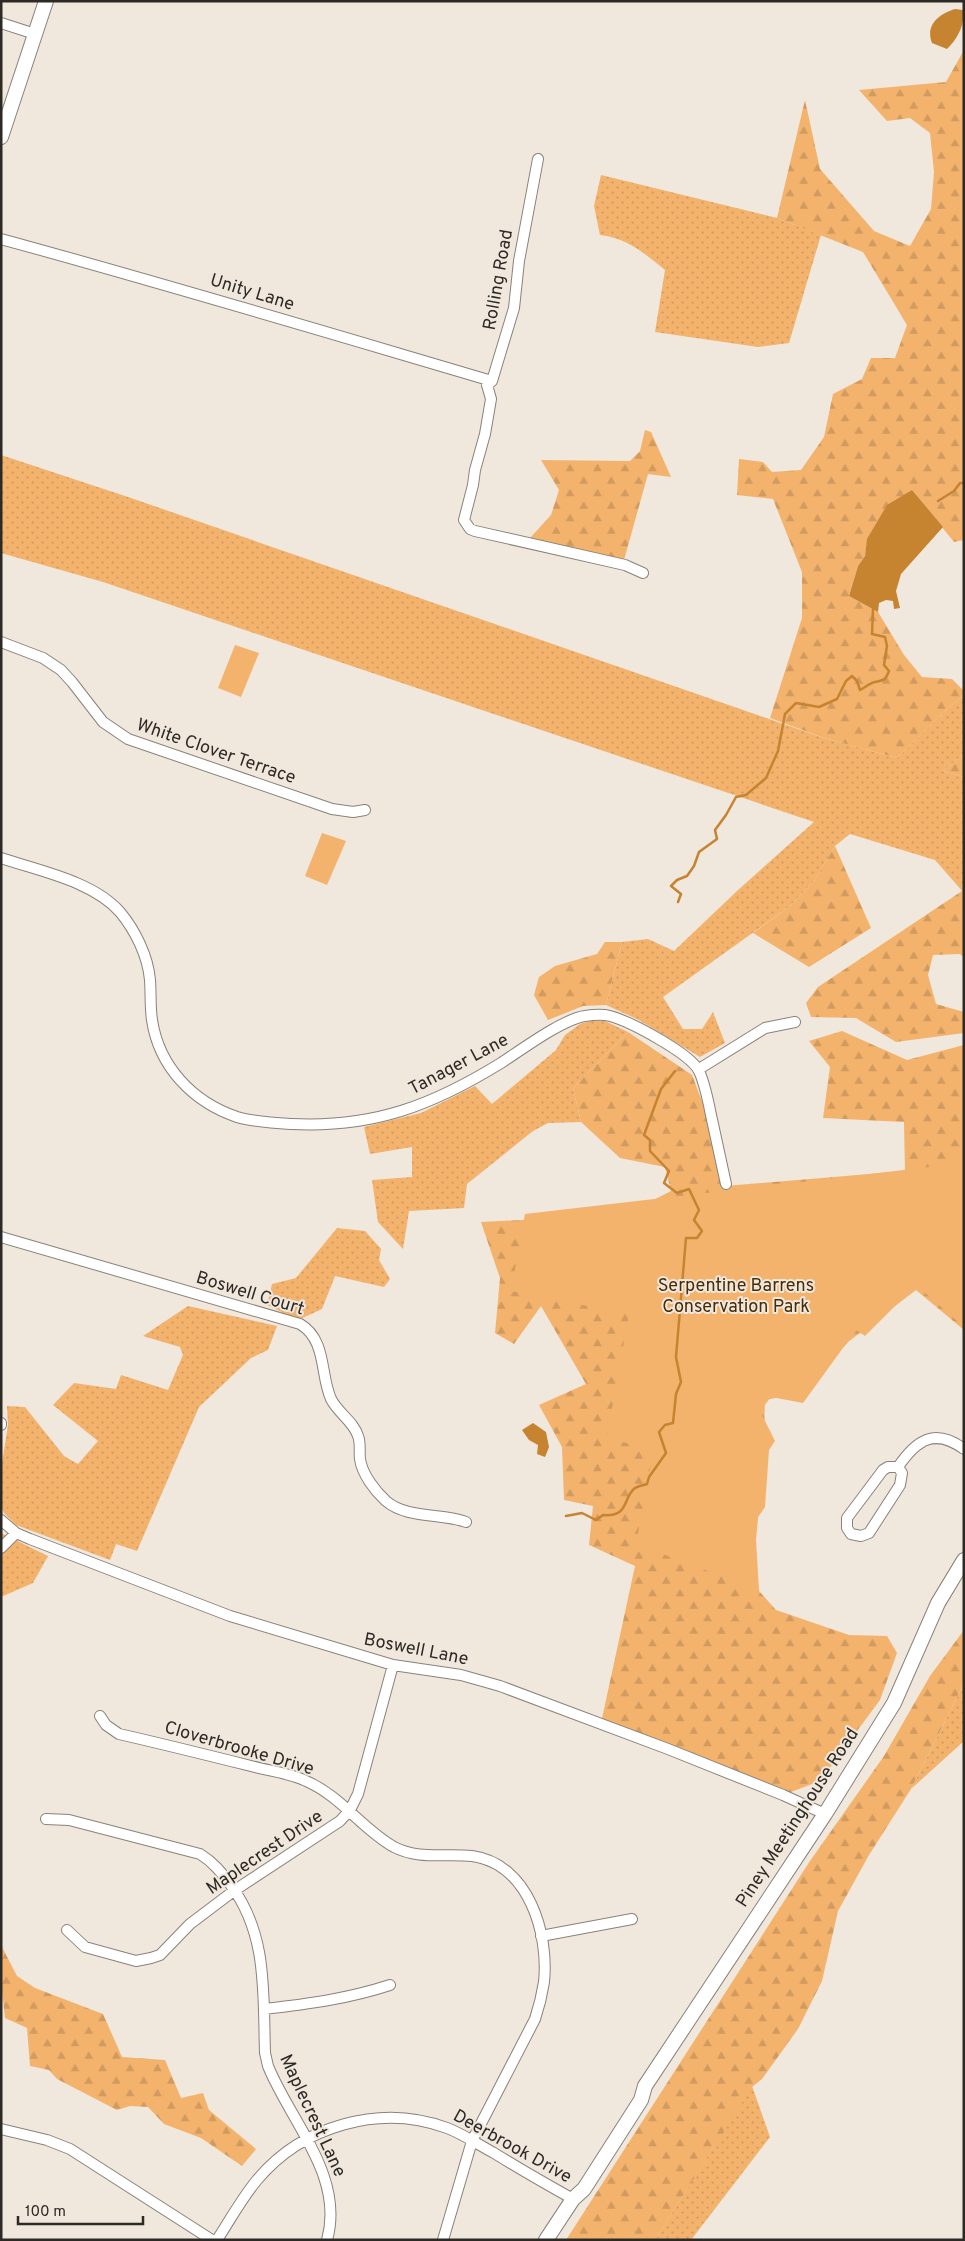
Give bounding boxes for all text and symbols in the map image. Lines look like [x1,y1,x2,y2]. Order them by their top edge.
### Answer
street label: Rolling Road [479,228,519,332]
street label: Unity Lane [207,269,297,317]
street label: White Clover Terrace [133,714,299,790]
street label: Tanager Lane [405,1029,513,1101]
street label: Boswell Court [193,1267,307,1321]
park label: Serpentine Barrens Conservation Park [658,1275,814,1319]
street label: Boswell Lane [362,1629,470,1671]
street label: Cloverbrooke Drive [161,1717,317,1781]
street label: Piney Meetinghouse Road [731,1724,865,1912]
street label: Maplecrest Drive [202,1806,328,1900]
street label: Maplecrest Lane [274,2051,350,2181]
street label: Deerbrook Drive [449,2105,575,2189]
scale bar [18,2194,142,2226]
text: 100 m [25,2203,66,2222]

